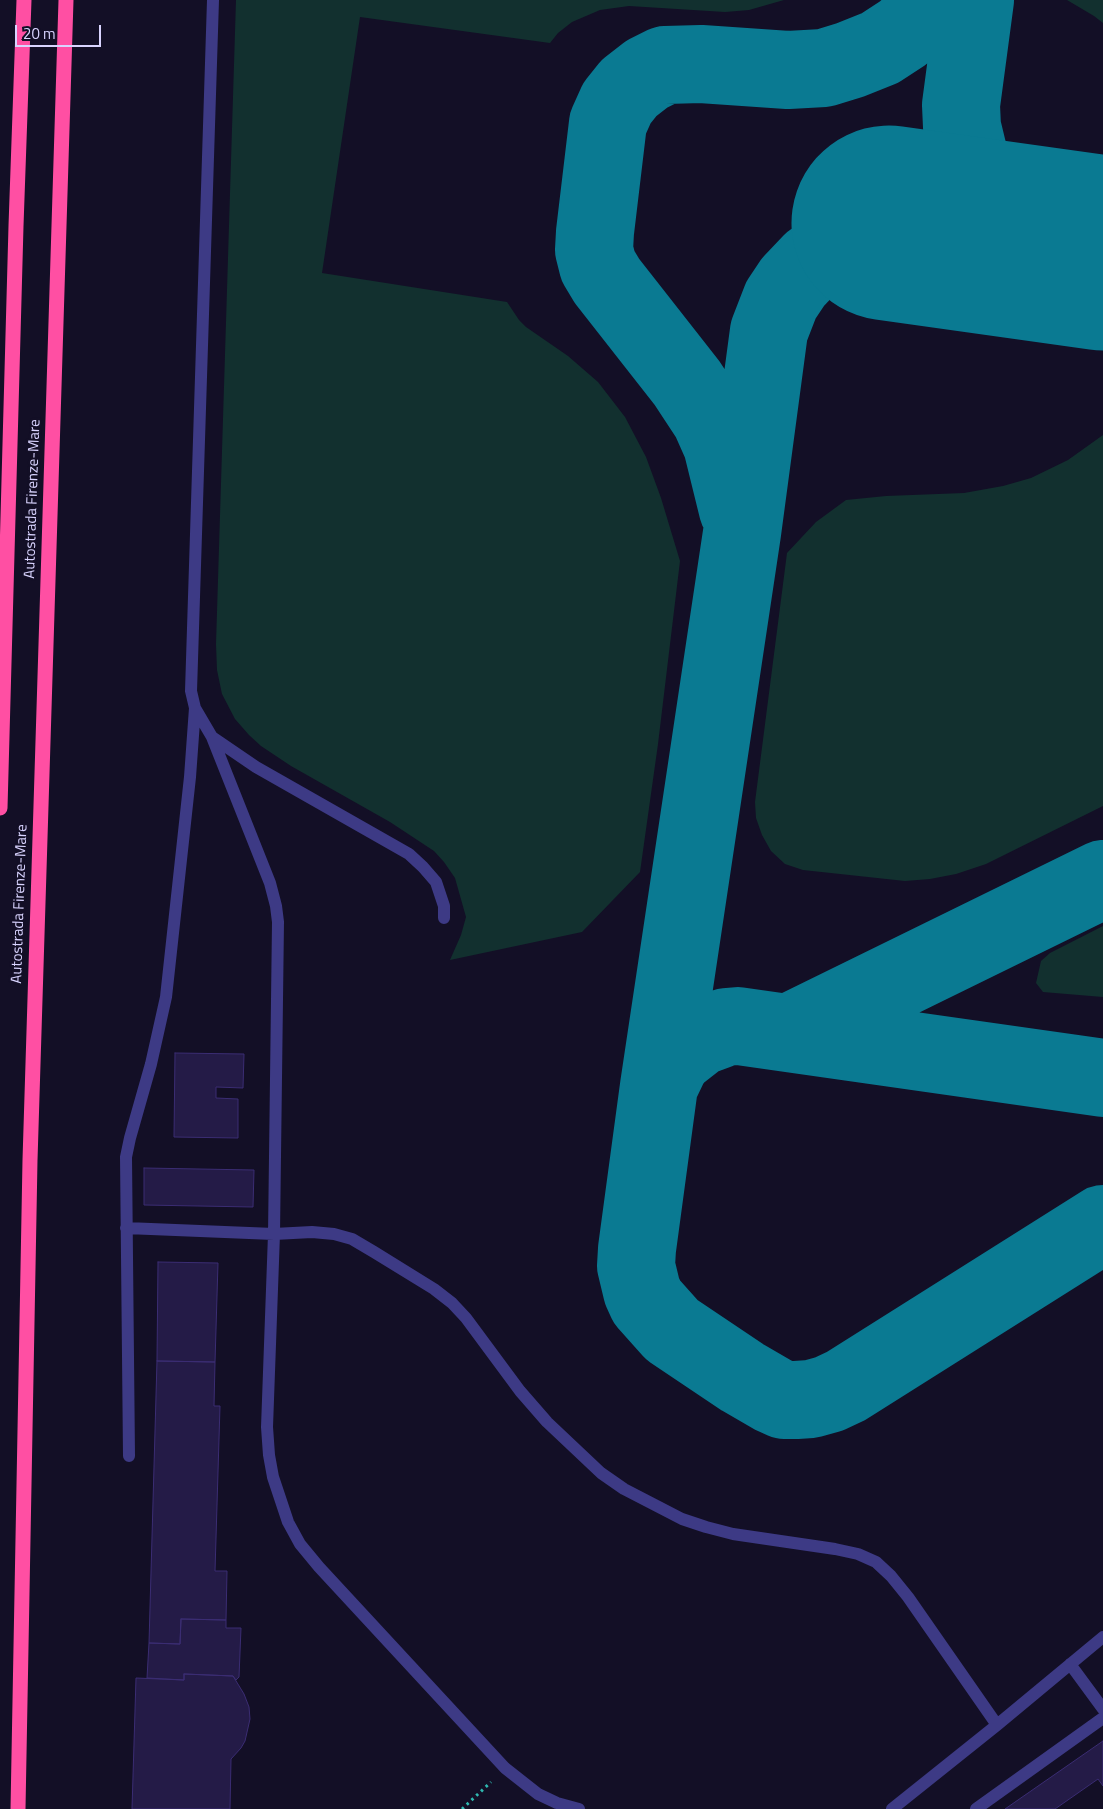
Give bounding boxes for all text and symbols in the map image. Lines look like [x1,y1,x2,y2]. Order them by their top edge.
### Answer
scale bar [18,15,104,47]
text: 20 m [23,22,56,45]
street label: Autostrada Firenze-Mare [21,419,45,579]
street label: Autostrada Firenze-Mare [8,824,32,984]

